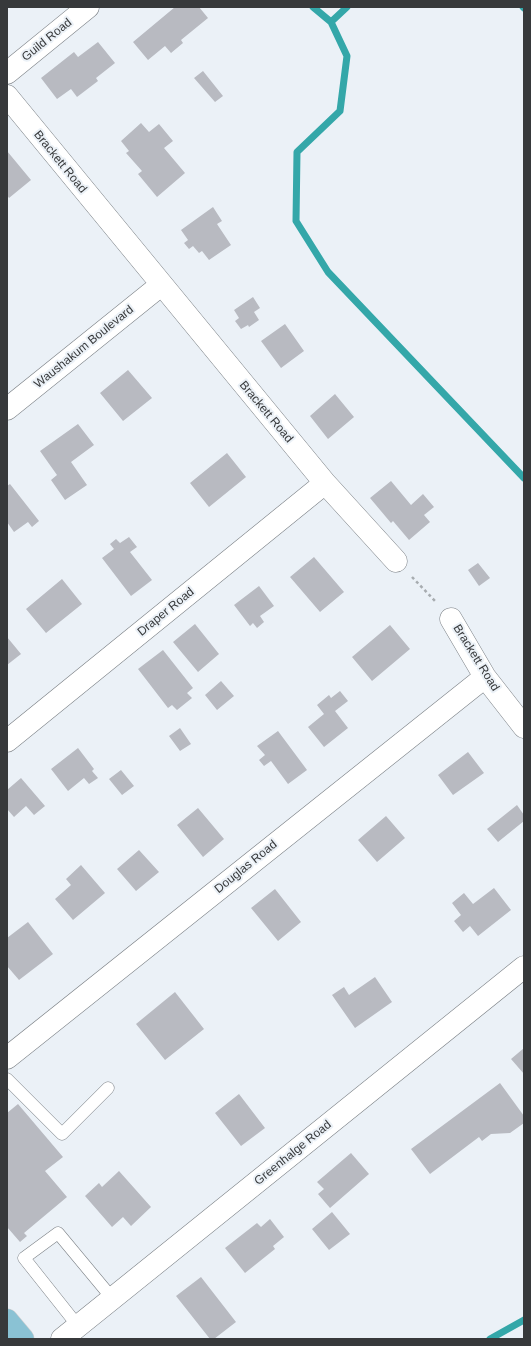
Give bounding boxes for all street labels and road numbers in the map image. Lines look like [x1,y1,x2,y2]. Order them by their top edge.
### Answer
street label: Guild Road [19,16,75,64]
street label: Brackett Road [30,128,90,196]
street label: Waushakum Boulevard [31,303,137,391]
street label: Brackett Road [236,378,296,446]
street label: Draper Road [135,585,197,639]
street label: Brackett Road [450,622,502,694]
street label: Douglas Road [212,837,280,897]
street label: Greenhalge Road [252,1118,334,1188]

